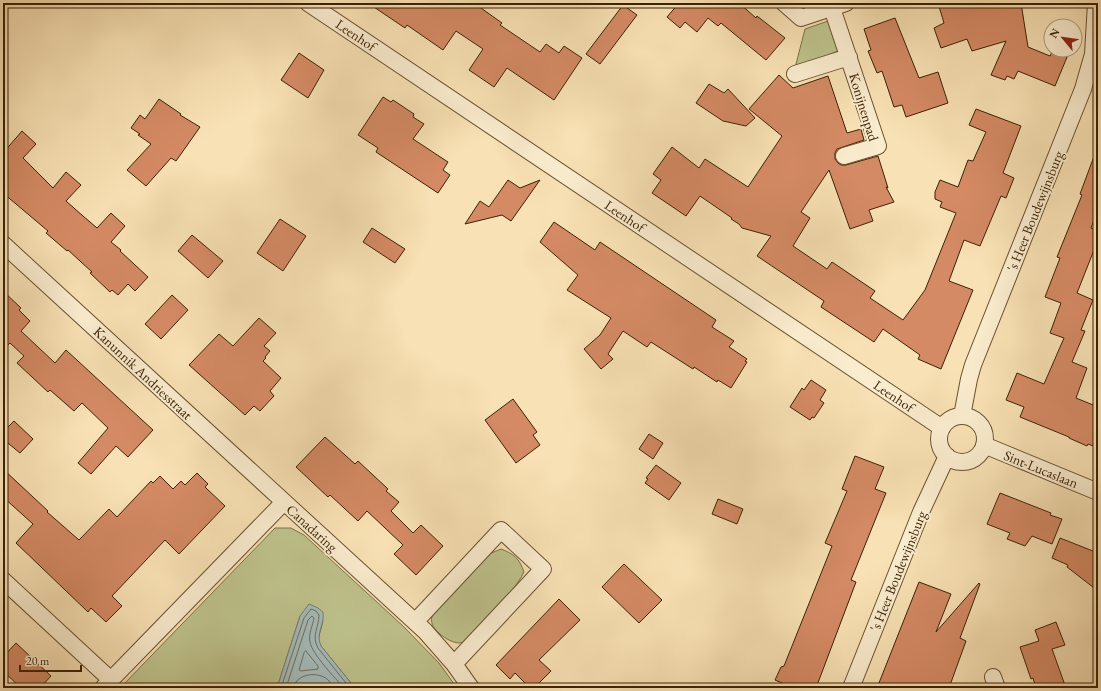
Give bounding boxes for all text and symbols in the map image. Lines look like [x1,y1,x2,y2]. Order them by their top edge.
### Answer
street label: Leenhof [332,15,381,56]
north arrow [1043,18,1083,58]
text: N [1046,26,1063,40]
street label: Konijnenpad [845,71,883,144]
street label: 's Heer Boudewijnsburg [1003,147,1068,274]
street label: Leenhof [601,196,650,237]
street label: Kanunnik Andriesstraat [90,322,197,424]
street label: Leenhof [870,376,919,417]
street label: Sint-Lucaslaan [1001,446,1081,492]
street label: Canadaring [283,500,342,556]
street label: 's Heer Boudewijnsburg [866,507,931,634]
scale bar [20,647,81,673]
text: 20 m [26,653,50,669]

